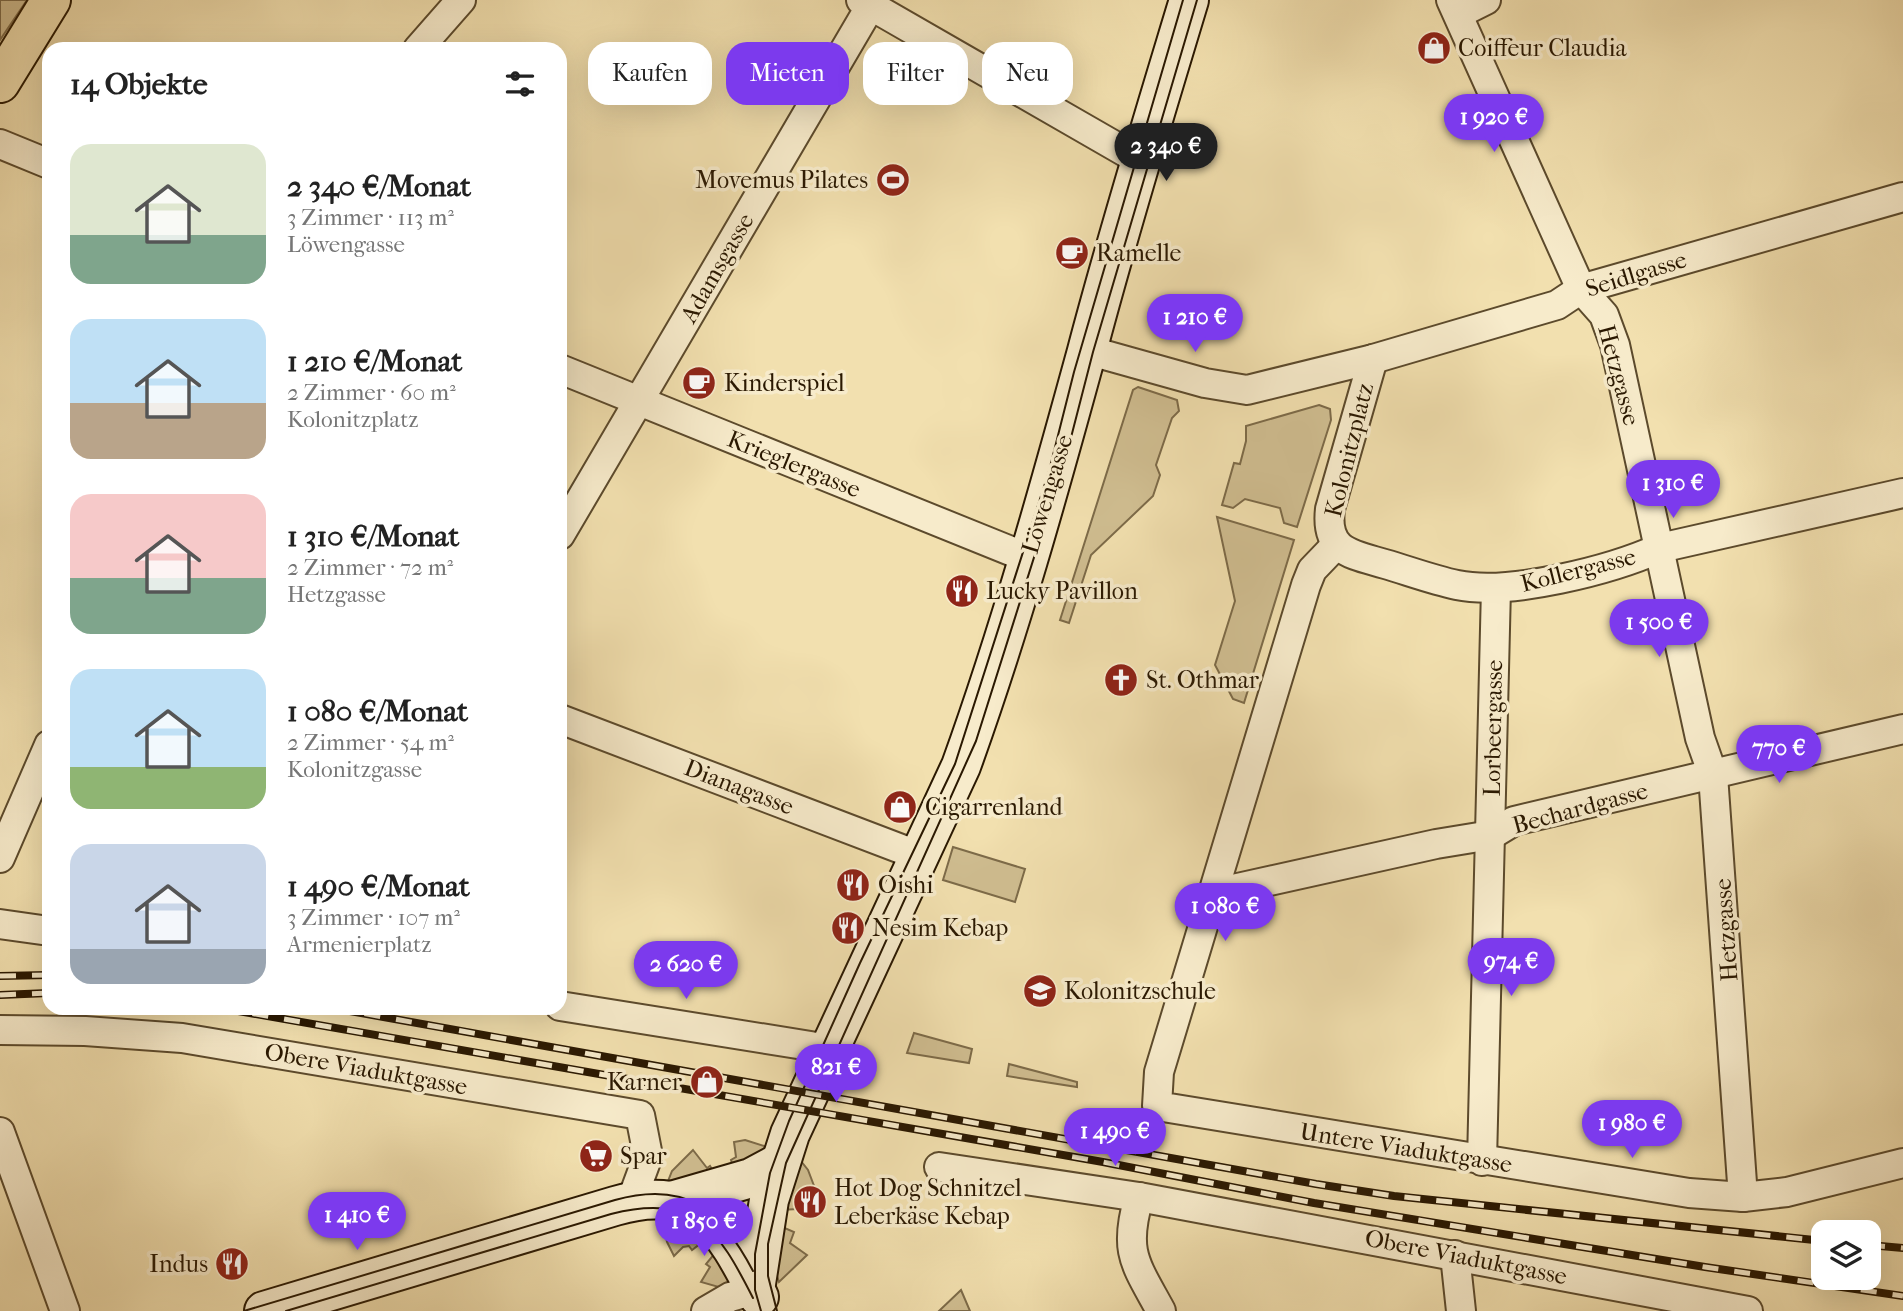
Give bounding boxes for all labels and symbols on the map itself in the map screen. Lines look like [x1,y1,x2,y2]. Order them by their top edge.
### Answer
shop icon: Coiffeur Claudia [1415,29,1453,67]
place label: Coiffeur Claudia [1458,34,1628,62]
pin: 1 920 € [1429,94,1559,154]
pin: 2 340 € [1101,124,1231,183]
sports icon: Movemus Pilates [874,161,912,199]
place label: Movemus Pilates [695,166,868,194]
street label: Adamsgasse [674,208,760,329]
cafe icon: Ramelle [1053,234,1091,272]
place label: Ramelle [1096,239,1182,267]
street label: Seidlgasse [1582,245,1690,303]
pin: 1 210 € [1130,294,1260,354]
street label: Hetzgasse [1592,322,1646,429]
cafe icon: Kinderspiel [680,364,718,402]
place label: Kinderspiel [724,369,845,397]
street label: Kolonitzplatz [1319,380,1379,520]
street label: Krieglergasse [723,425,865,503]
street label: Löwengasse [1016,431,1078,557]
pin: 1 310 € [1608,461,1738,520]
street label: Kollergasse [1518,542,1639,598]
restaurant icon: Lucky Pavillon [943,572,981,610]
place label: Lucky Pavillon [986,577,1138,605]
pin: 1 500 € [1594,600,1724,659]
street label: Lorbeergasse [1478,659,1508,797]
church icon: St. Othmar [1102,661,1140,699]
place label: St. Othmar [1146,666,1260,694]
pin: 770 € [1730,726,1828,785]
street label: Dianagasse [680,753,798,821]
street label: Bechardgasse [1509,776,1651,840]
shop icon: Cigarrenland [881,788,919,826]
place label: Cigarrenland [925,793,1064,821]
restaurant icon: Oishi [834,866,872,904]
place label: Oishi [878,871,933,899]
street label: Hetzgasse [1708,877,1744,982]
pin: 1 080 € [1160,884,1290,943]
restaurant icon: Nesim Kebap [829,909,867,947]
place label: Nesim Kebap [872,914,1008,942]
pin: 974 € [1462,939,1560,998]
pin: 2 620 € [621,942,751,1001]
school or university icon: Kolonitzschule [1021,972,1059,1010]
place label: Kolonitzschule [1064,977,1216,1005]
street label: Obere Viaduktgasse [262,1037,470,1101]
pin: 821 € [787,1044,885,1104]
shop icon: Karner [688,1063,726,1101]
place label: Karner [607,1068,683,1096]
pin: 1 980 € [1567,1100,1697,1160]
pin: 1 490 € [1050,1108,1180,1168]
street label: Untere Viaduktgasse [1298,1117,1514,1179]
supermarket icon: Spar [577,1137,615,1175]
place label: Spar [620,1142,668,1170]
place label: Hot Dog Schnitzel Leberkäse Kebap [834,1174,1022,1230]
restaurant icon: Hot Dog Schnitzel Leberkäse Kebap [791,1183,829,1221]
pin: 1 410 € [292,1192,422,1252]
pin: 1 850 € [639,1198,769,1258]
street label: Obere Viaduktgasse [1363,1224,1570,1290]
restaurant icon: Indus [213,1245,251,1283]
place label: Indus [149,1250,208,1278]

